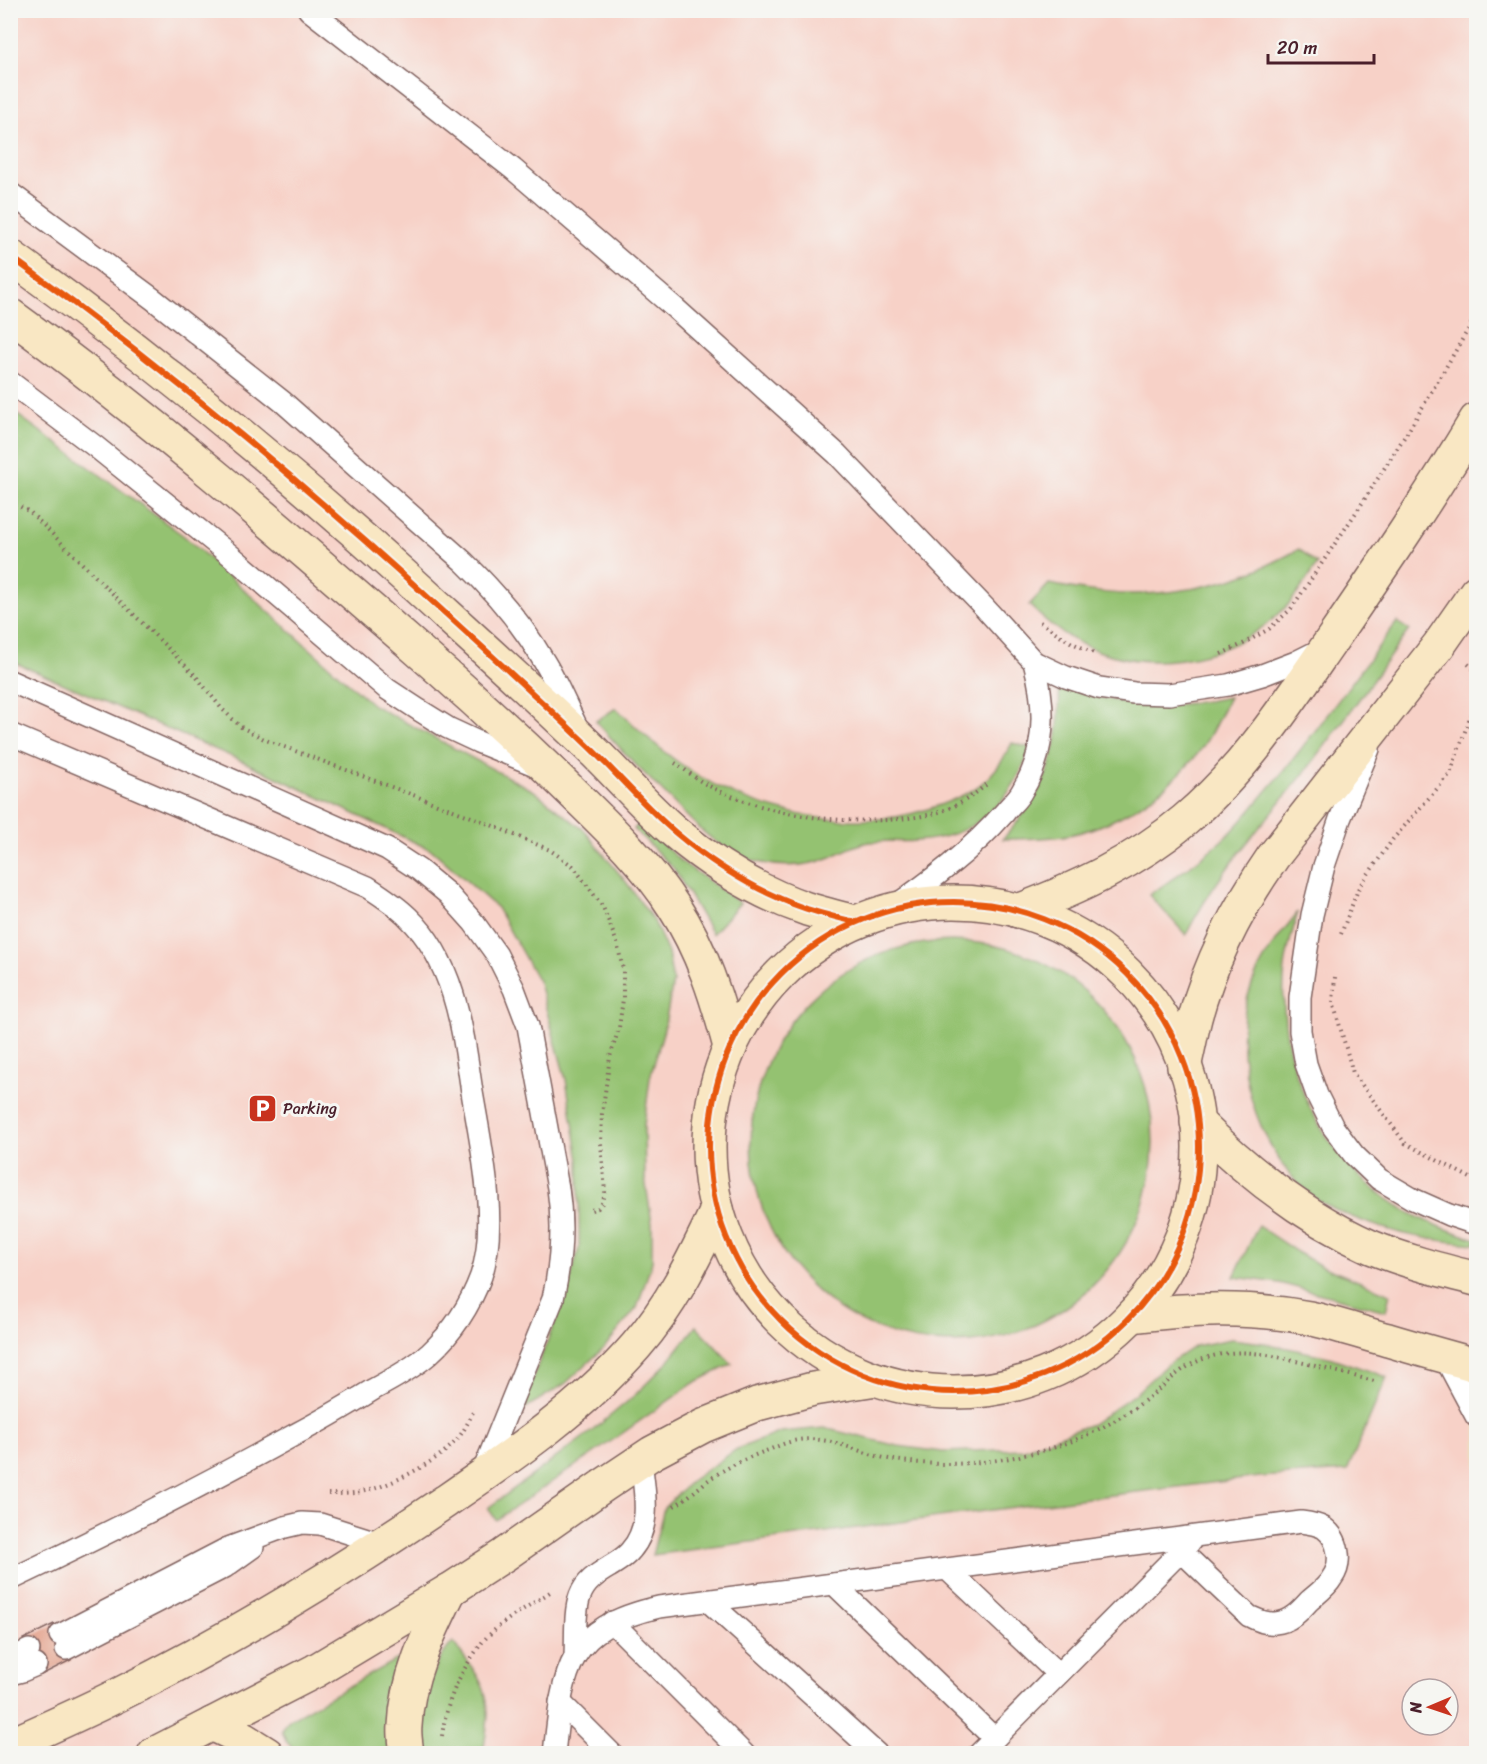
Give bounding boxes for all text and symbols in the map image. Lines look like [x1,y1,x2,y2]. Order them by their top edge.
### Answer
scale bar [1268,27,1374,65]
text: 20 m [1277,32,1317,64]
parking icon: Parking [246,1092,278,1124]
place label: Parking [283,1094,337,1123]
north arrow [1400,1677,1460,1737]
text: N [1401,1701,1430,1715]

